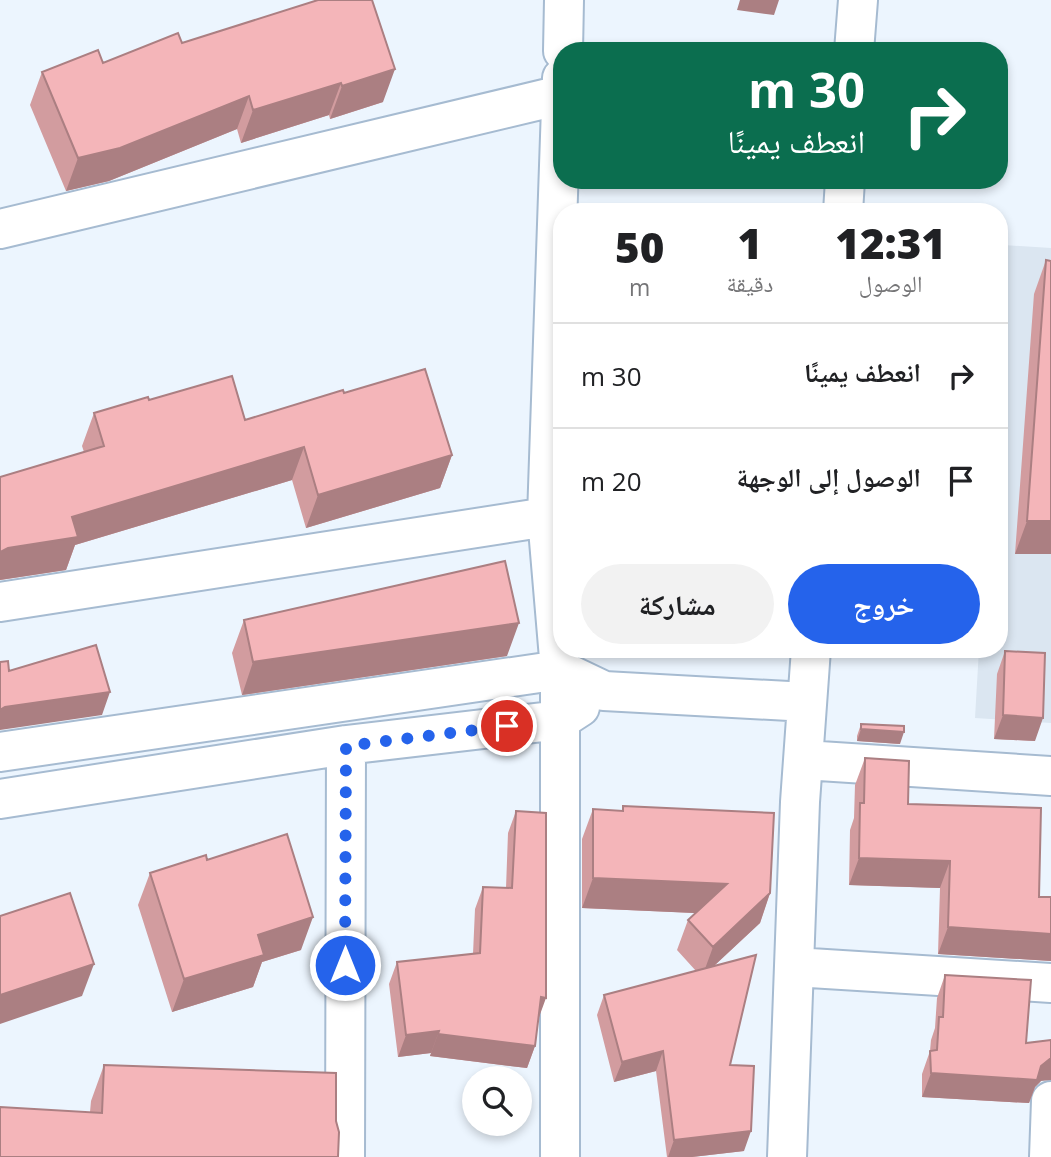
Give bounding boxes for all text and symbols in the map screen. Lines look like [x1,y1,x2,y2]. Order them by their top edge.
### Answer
text: 30 m [748,56,865,122]
icon: right [889,70,980,161]
text: انعطف يمينًا [728,119,865,162]
text: 1 [738,214,762,271]
text: 12:31 [835,214,946,271]
text: 50 [615,218,664,275]
text: دقيقة [726,267,773,299]
text: الوصول [859,267,922,299]
text: m [629,271,650,303]
text: انعطف يمينًا [804,354,921,390]
icon: right [942,357,980,395]
text: 30 m [581,358,642,394]
text: الوصول إلى الوجهة [737,459,921,495]
icon: arrive [942,462,980,500]
text: 20 m [581,463,642,499]
button: مشاركة [581,564,774,644]
button: خروج [788,564,980,644]
pin [477,696,537,756]
icon: arrive [488,707,526,745]
position arrow [308,928,382,1002]
map controls [462,1066,532,1136]
button: search [462,1066,532,1136]

